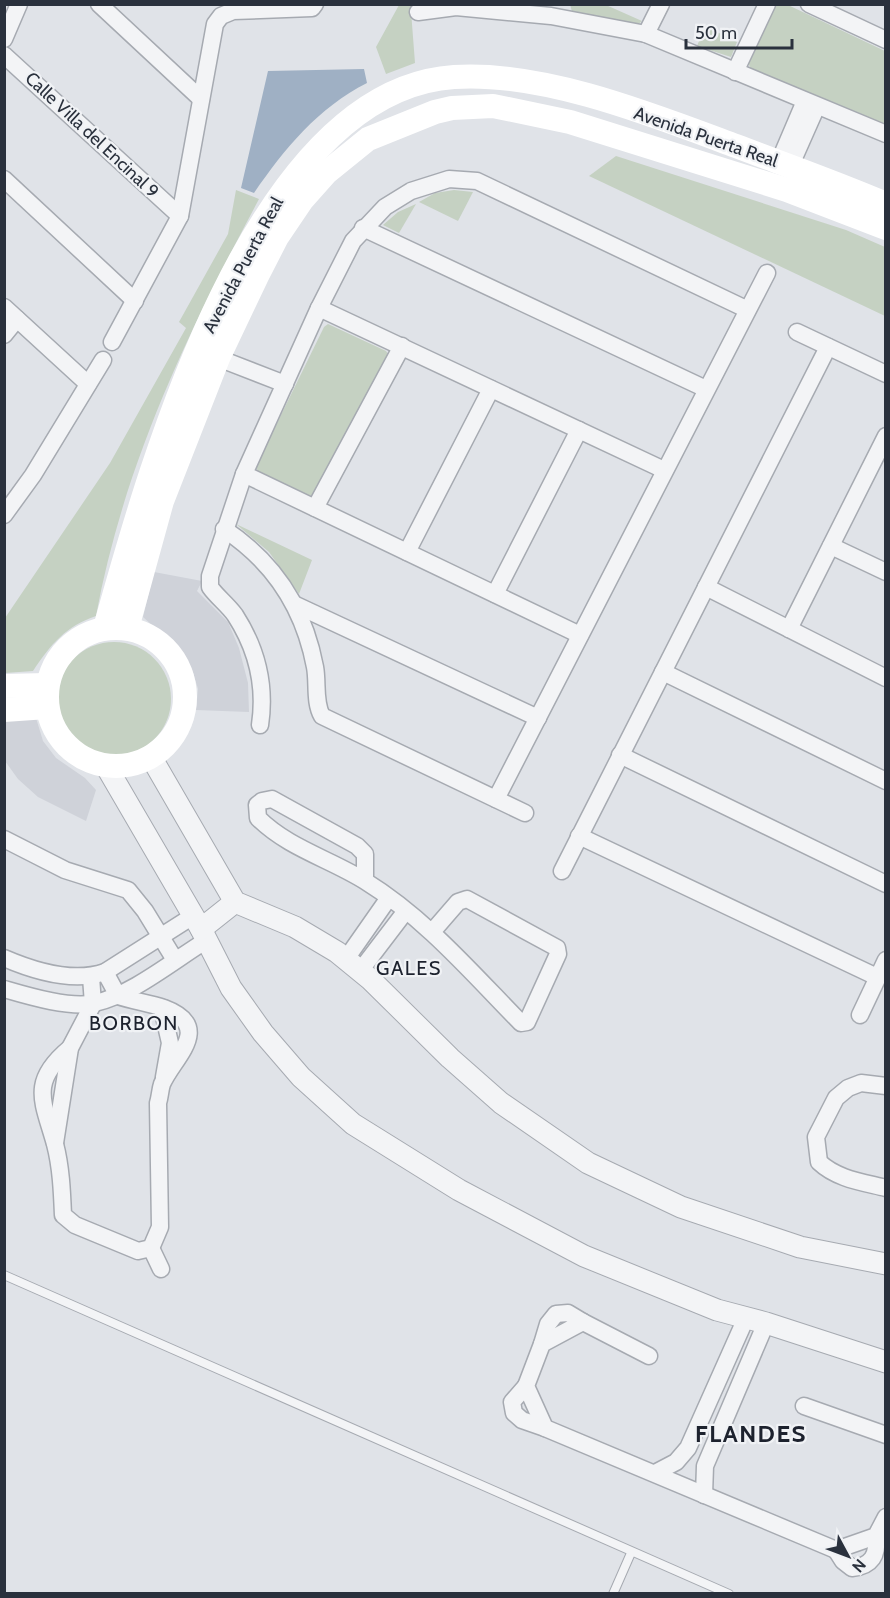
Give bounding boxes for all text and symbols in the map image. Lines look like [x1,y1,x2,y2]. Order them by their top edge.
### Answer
scale bar [686,12,792,50]
text: 50 m [695,22,737,44]
street label: Calle Villa del Encinal 9 [21,67,163,203]
street label: Avenida Puerta Real [631,102,782,172]
street label: Avenida Puerta Real [198,193,288,337]
district label: GALES [376,956,442,980]
district label: BORBON [89,1011,179,1035]
district label: FLANDES [695,1419,807,1448]
north arrow [818,1526,878,1586]
text: N [848,1555,870,1576]

